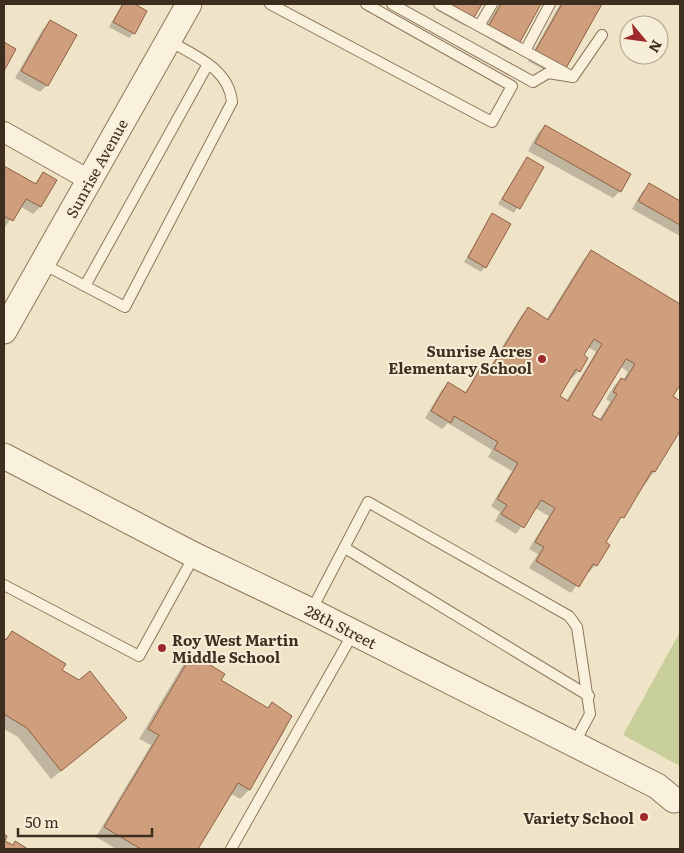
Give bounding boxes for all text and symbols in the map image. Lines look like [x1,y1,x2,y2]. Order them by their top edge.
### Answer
north arrow [619,15,669,65]
text: N [645,37,668,57]
street label: Sunrise Avenue [59,114,133,222]
place label: Sunrise Acres Elementary School [388,339,533,379]
marker: Sunrise Acres Elementary School [536,353,548,365]
street label: 28th Street [301,598,381,654]
place label: Roy West Martin Middle School [172,628,299,668]
marker: Roy West Martin Middle School [156,642,168,654]
scale bar [18,806,151,838]
place label: Variety School [523,806,635,829]
text: 50 m [25,810,59,833]
marker: Variety School [638,811,650,823]

